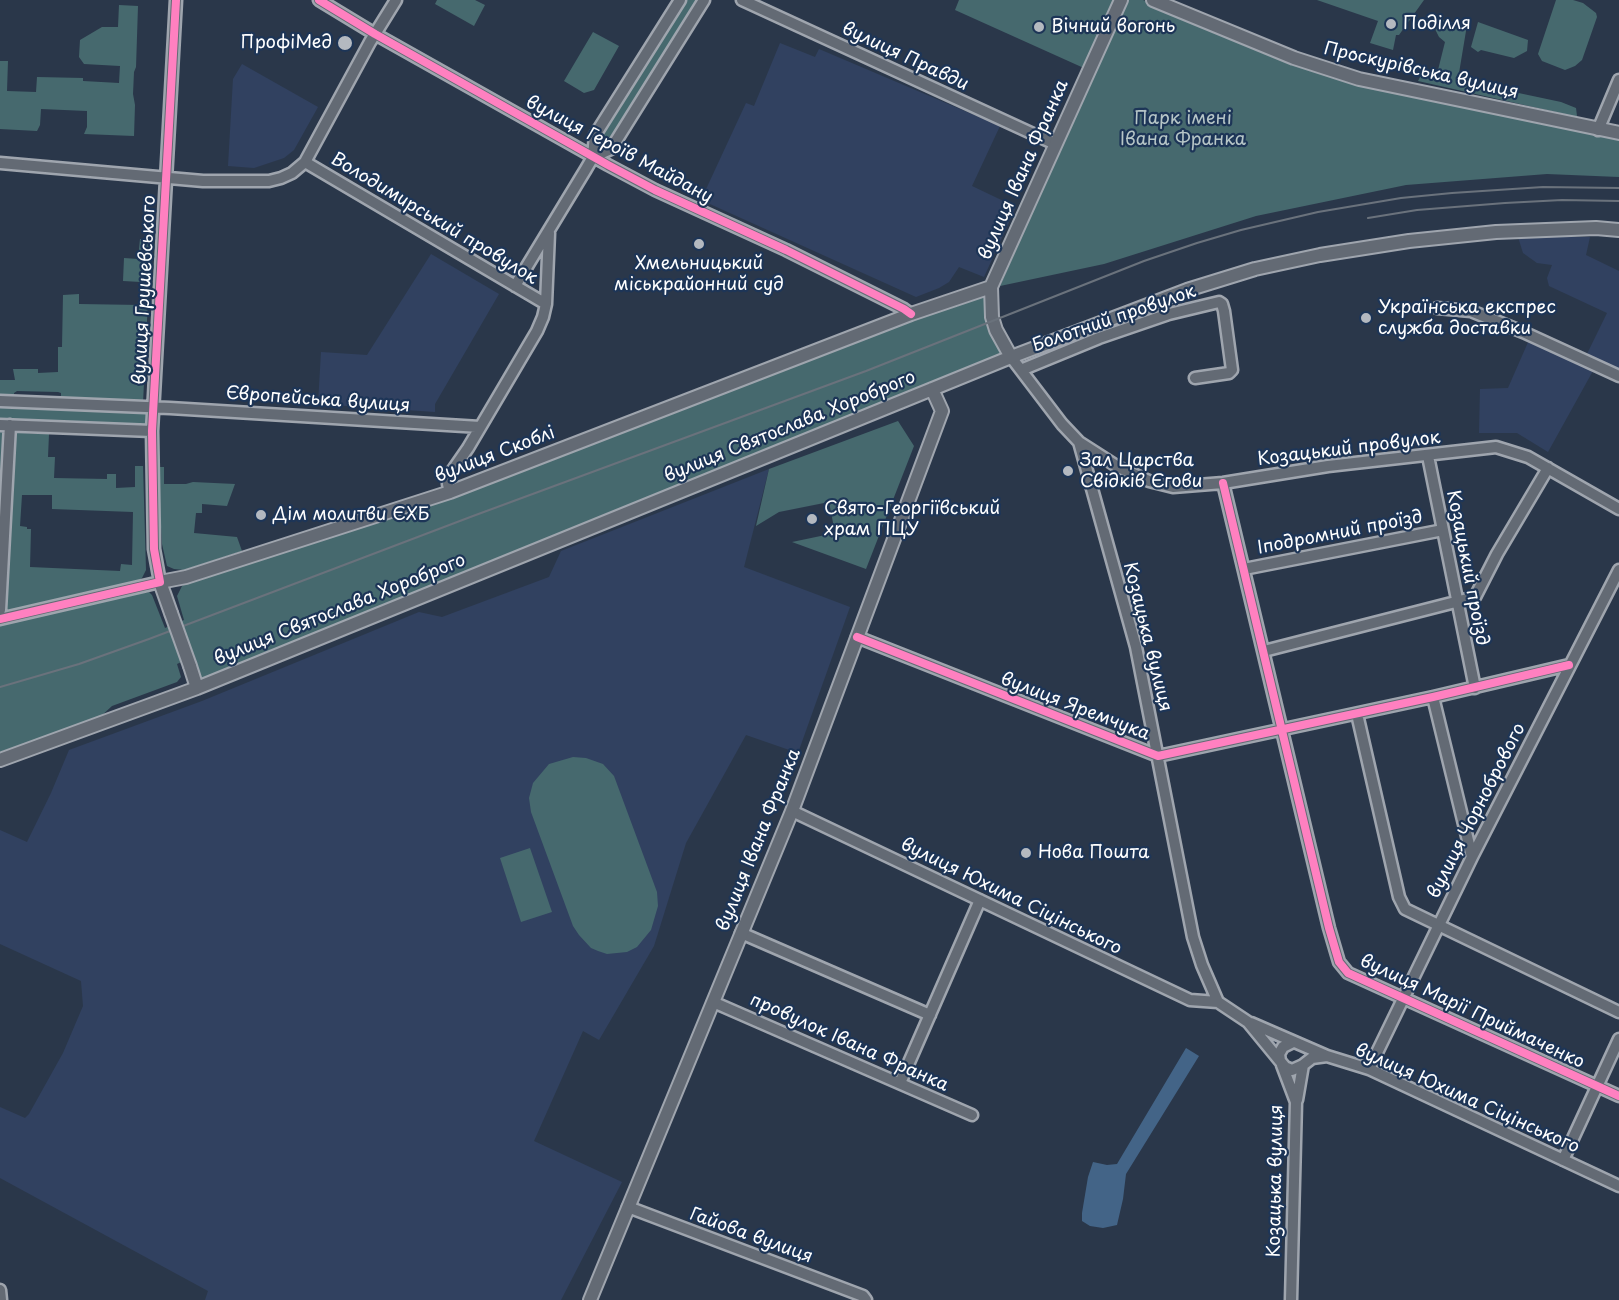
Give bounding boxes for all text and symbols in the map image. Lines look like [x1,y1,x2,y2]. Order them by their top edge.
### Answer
place label: Поділля [1403,13,1471,35]
place label: Вічний вогонь [1051,16,1175,38]
marker: Поділля [1384,17,1398,31]
street label: вулиця Правди [838,18,972,96]
marker: Вічний вогонь [1032,20,1046,34]
place label: ПрофіМед [241,32,332,54]
marker: ПрофіМед [336,34,354,52]
street label: Проскурівська вулиця [1322,38,1520,104]
street label: вулиця Івана Франка [975,77,1073,263]
street label: вулиця Героїв Майдану [522,91,716,209]
park label: Парк імені Івана Франка [1120,108,1246,150]
street label: Володимирський провулок [327,149,541,289]
street label: вулиця Грушевського [129,195,161,385]
marker: Хмельницький міськрайонний суд [692,237,706,251]
place label: Хмельницький міськрайонний суд [614,253,784,296]
street label: Болотний провулок [1029,281,1199,357]
place label: Українська експрес служба доставки [1378,297,1556,340]
marker: Українська експрес служба доставки [1359,311,1373,325]
street label: вулиця Святослава Хороброго [661,367,919,487]
street label: Європейська вулиця [225,383,411,417]
street label: вулиця Скоблі [432,422,558,488]
street label: Козацький провулок [1256,427,1442,471]
place label: Зал Царства Свідків Єгови [1080,450,1202,492]
marker: Зал Царства Свідків Єгови [1061,464,1075,478]
street label: Козацький проїзд [1441,489,1493,647]
place label: Свято-Георгіївський храм ПЦУ [824,498,1000,540]
place label: Дім молитви ЄХБ [273,504,429,526]
street label: Іподромний проїзд [1256,506,1424,560]
marker: Дім молитви ЄХБ [254,508,268,522]
marker: Свято-Георгіївський храм ПЦУ [805,512,819,526]
street label: вулиця Святослава Хороброго [211,550,469,670]
street label: Козацька вулиця [1118,560,1176,714]
street label: вулиця Яремчука [997,669,1153,745]
street label: вулиця Чорнобрового [1423,720,1531,902]
street label: вулиця Івана Франка [712,746,806,934]
street label: вулиця Юхима Сіцінського [897,834,1125,960]
place label: Нова Пошта [1038,842,1149,864]
marker: Нова Пошта [1019,846,1033,860]
street label: вулиця Марії Приймаченко [1356,950,1588,1074]
street label: провулок Івана Франка [746,989,952,1097]
street label: вулиця Юхима Сіцінського [1351,1040,1583,1158]
street label: Козацька вулиця [1264,1104,1288,1258]
street label: Гайова вулиця [687,1204,815,1268]

